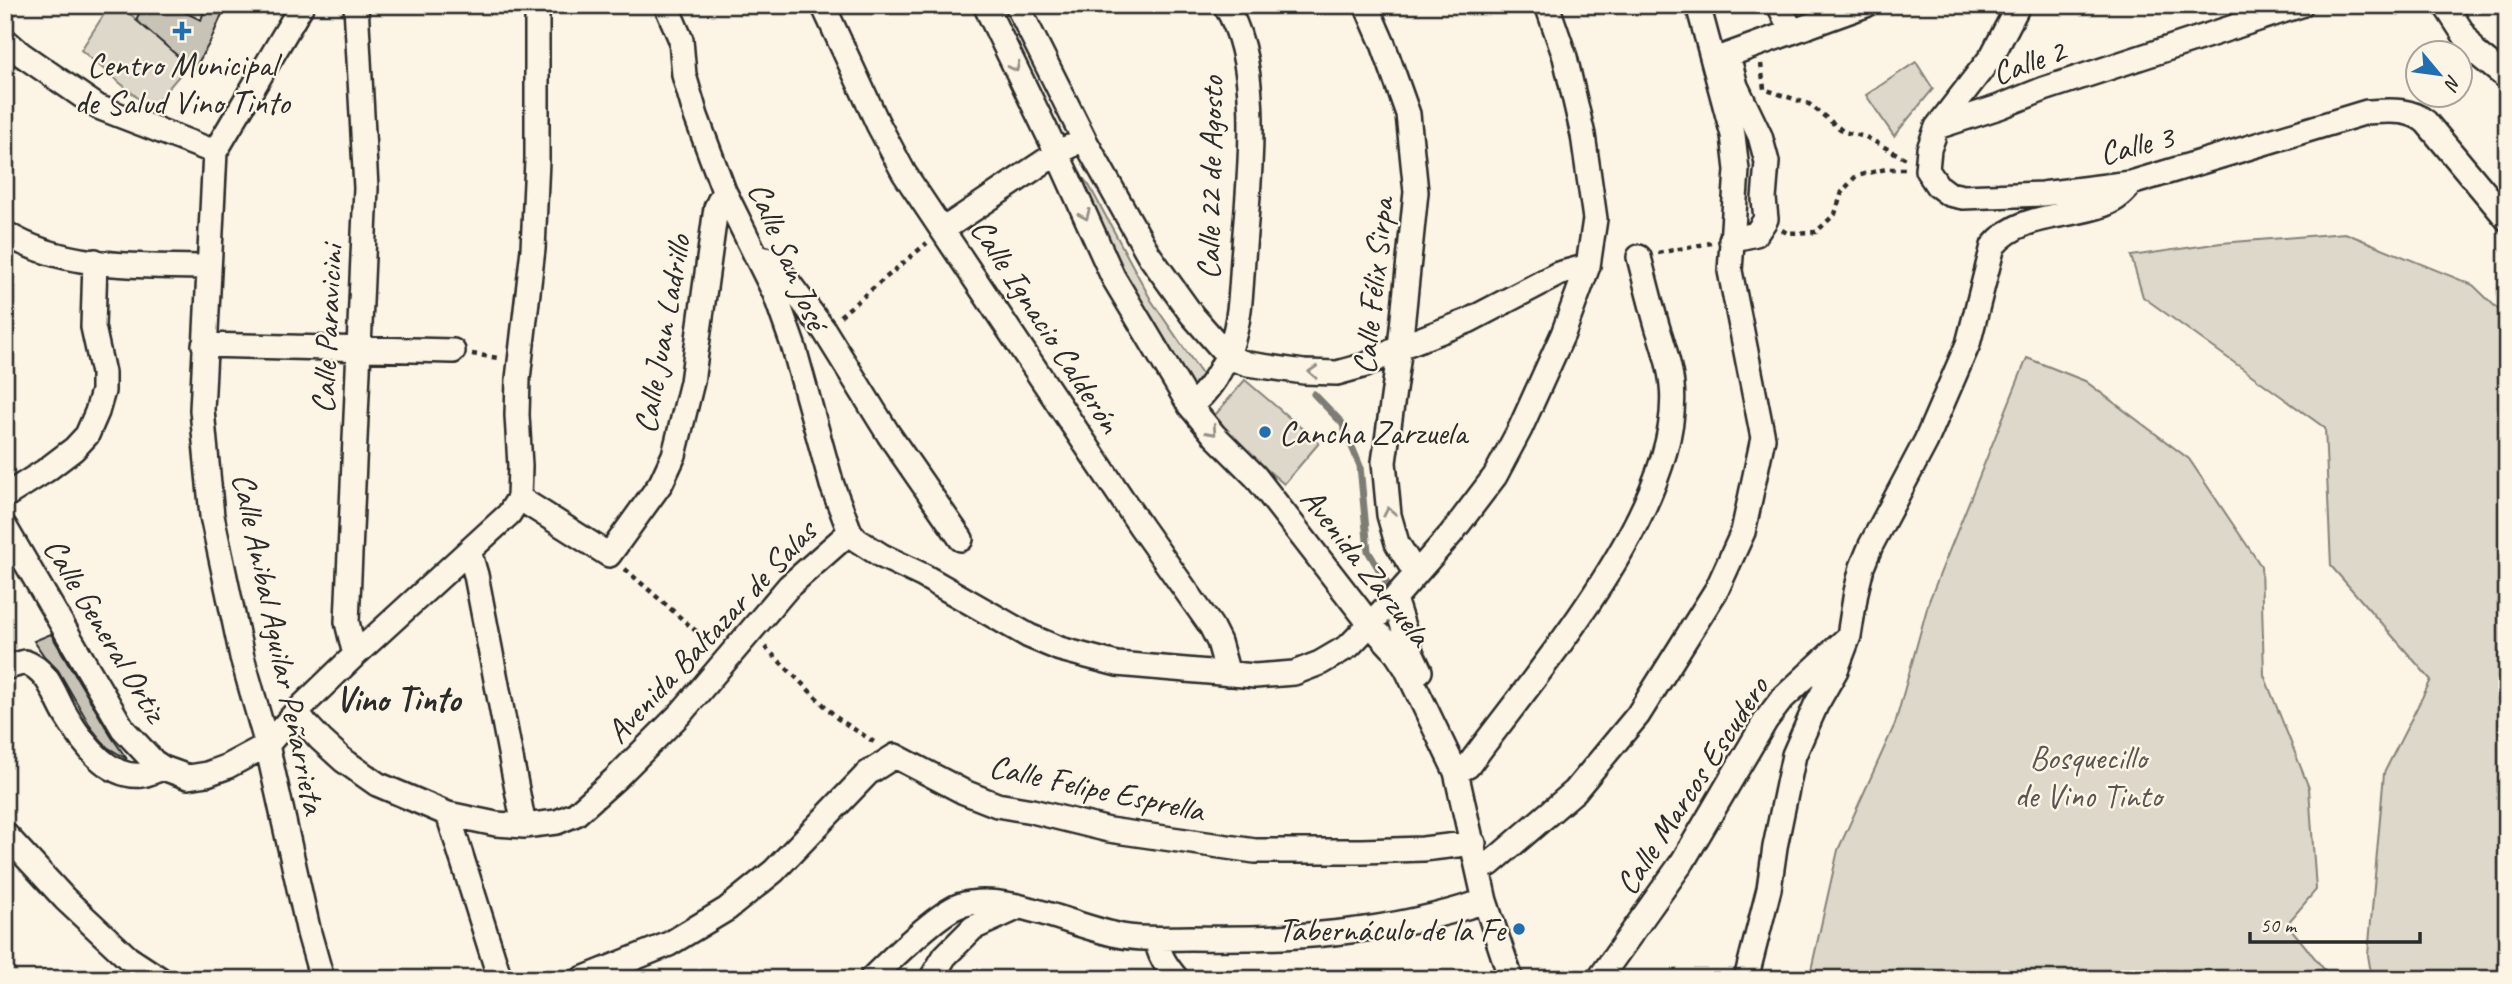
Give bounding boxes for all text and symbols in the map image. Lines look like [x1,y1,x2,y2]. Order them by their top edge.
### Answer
marker: Centro Municipal de Salud Vino Tinto [172,21,192,41]
street label: Calle 2 [1986,28,2074,94]
north arrow [2404,38,2474,108]
place label: Centro Municipal de Salud Vino Tinto [74,44,292,124]
one-way arrow [1007,60,1021,72]
text: N [2438,71,2466,96]
street label: Calle 22 de Agosto [1187,75,1233,280]
street label: Calle 3 [2095,115,2180,174]
street label: Calle San José [738,175,840,340]
street label: Calle Félix Sirpa [1343,193,1403,376]
one-way arrow [1077,208,1091,220]
street label: Calle Ignacio Calderón [961,210,1132,442]
street label: Calle Juan Ladrillo [624,229,700,437]
street label: Calle Paravicini [302,240,353,414]
one-way arrow [1307,364,1318,379]
place label: Cancha Zarzuela [1279,412,1469,454]
one-way arrow [1204,423,1216,436]
marker: Cancha Zarzuela [1257,424,1273,440]
street label: Calle Anibal Aguilar Peñarrieta [222,469,336,820]
street label: Avenida Zarzuela [1291,479,1443,656]
one-way arrow [1382,506,1397,518]
street label: Avenida Baltazar de Salas [596,509,827,752]
street label: Calle General Ortiz [34,530,178,731]
street label: Calle Marcos Escudero [1606,667,1779,902]
district label: Vino Tinto [336,677,463,722]
park label: Bosquecillo de Vino Tinto [2014,737,2165,817]
street label: Calle Felipe Esprella [986,745,1210,832]
scale bar [2250,900,2419,944]
place label: Tabernáculo de la Fe [1278,909,1507,951]
text: 50 m [2260,912,2298,938]
marker: Tabernáculo de la Fe [1511,921,1527,937]

